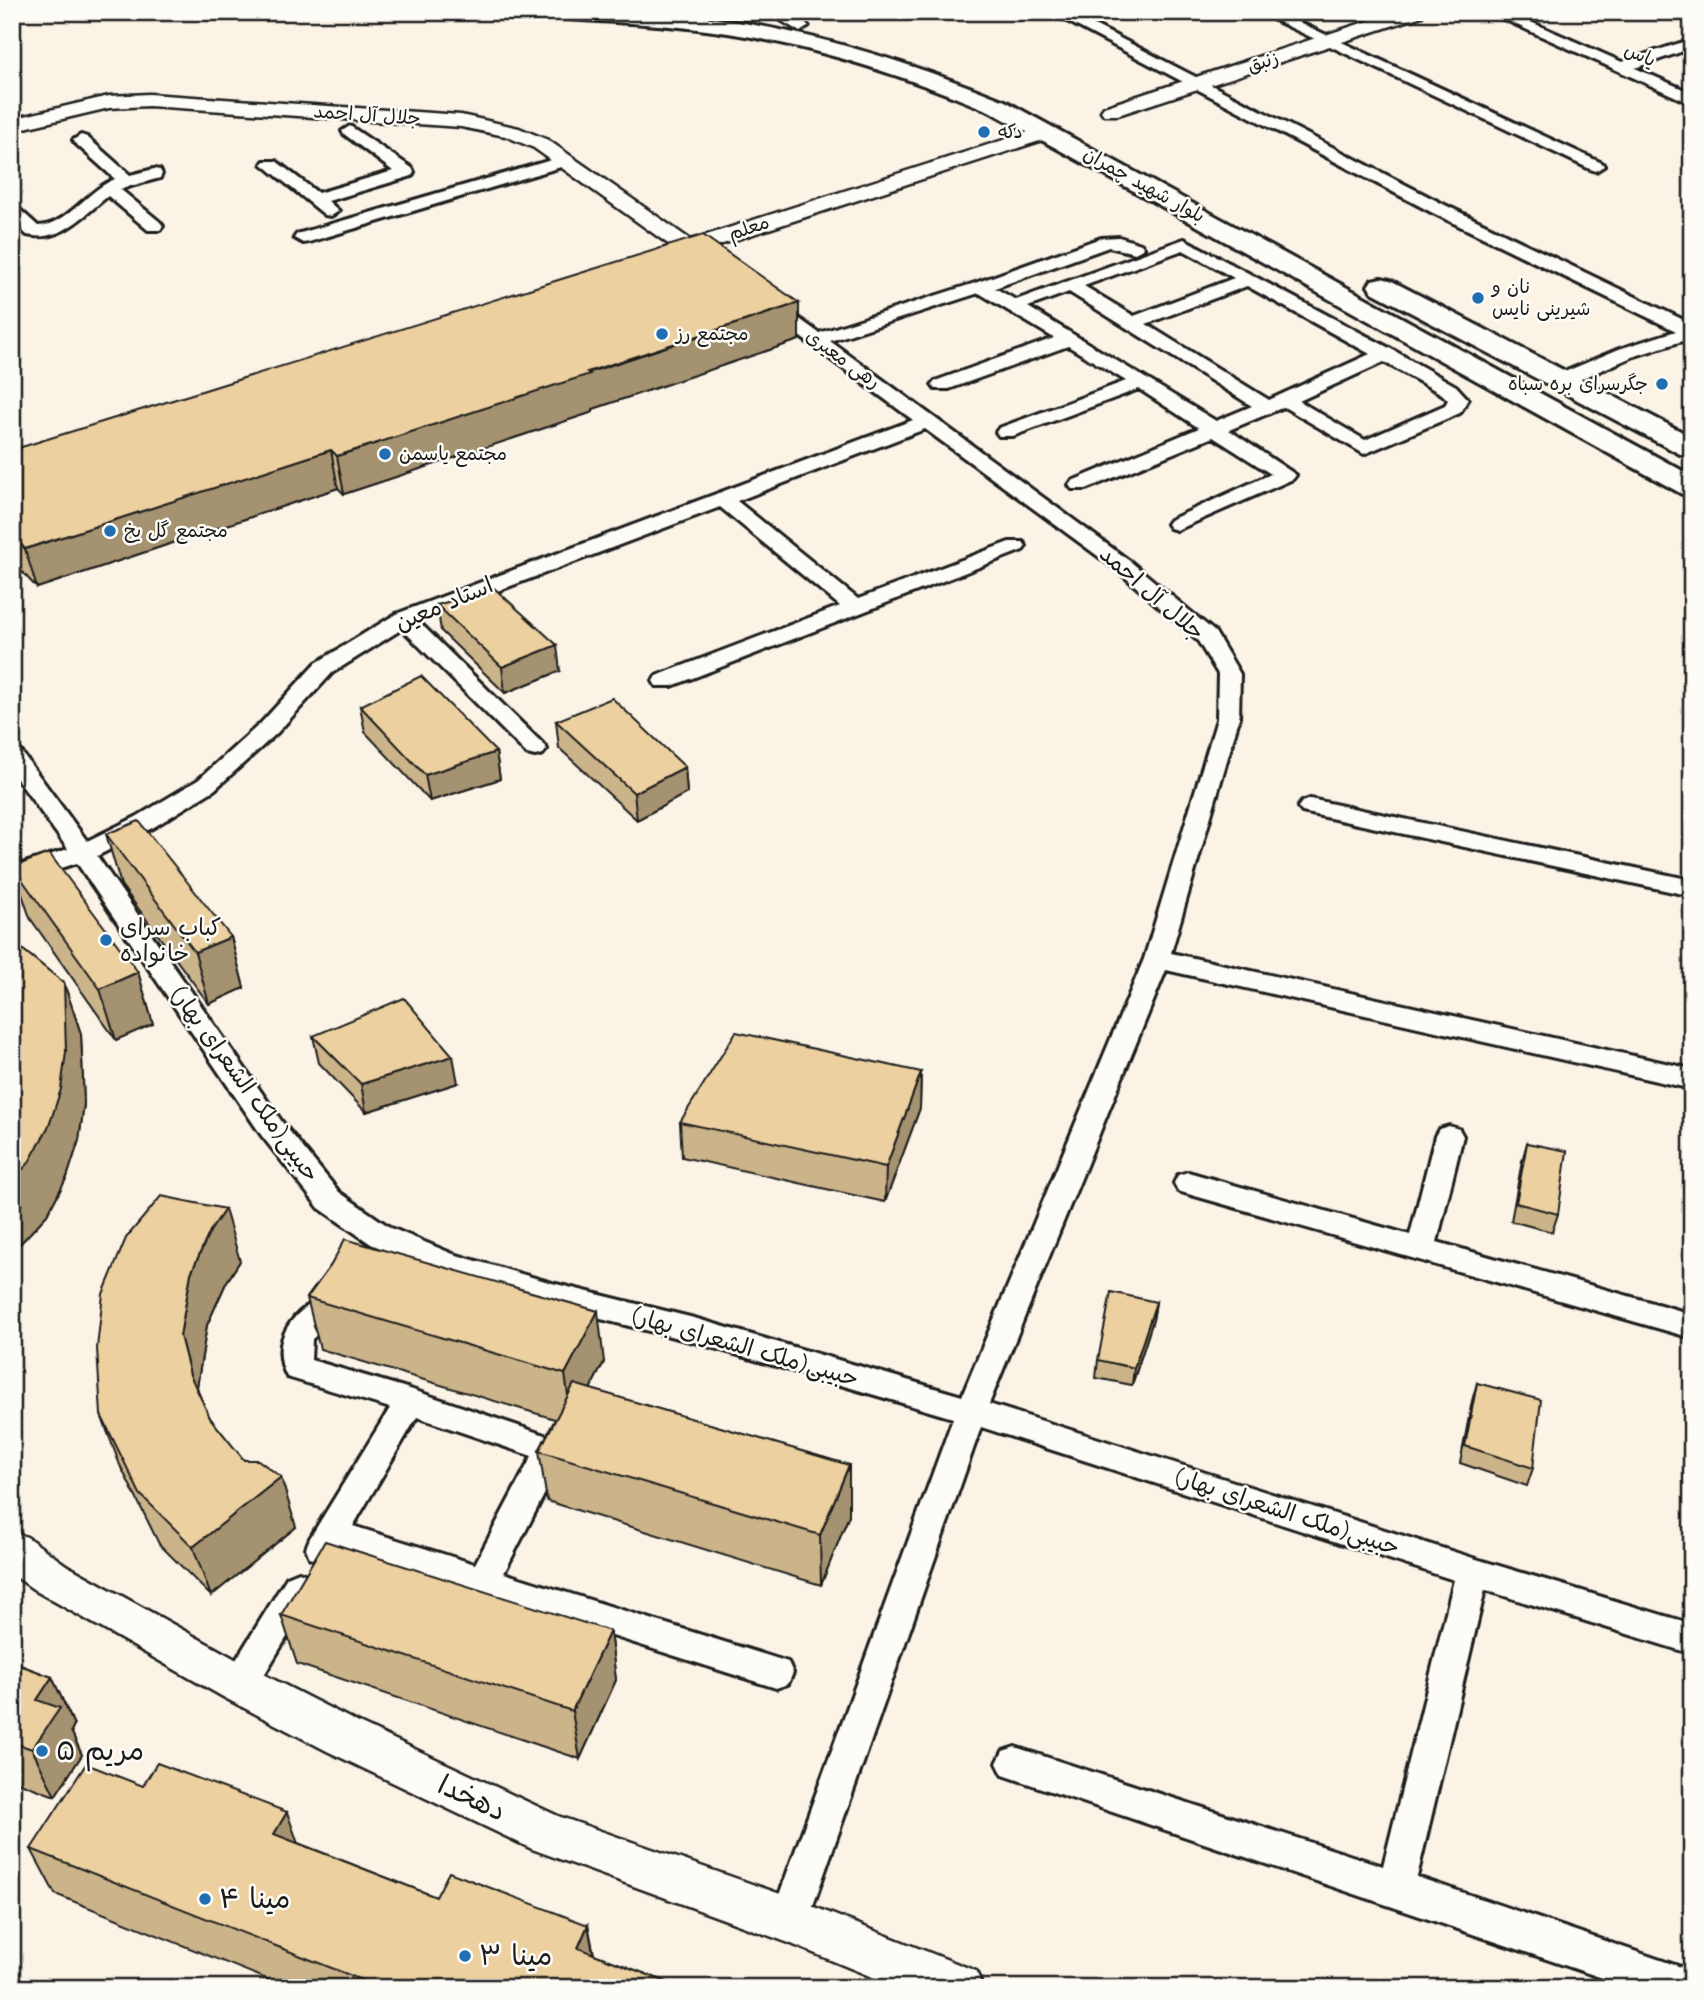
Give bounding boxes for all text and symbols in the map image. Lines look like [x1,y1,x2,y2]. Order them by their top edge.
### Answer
street label: یاس [1621,38,1659,72]
street label: زنبق [1245,47,1281,77]
street label: جلال آل احمد [313,100,421,130]
place label: دکه [998,121,1023,143]
marker: دکه [976,124,992,140]
street label: بلوار شهید چمران [1079,143,1209,228]
street label: معلم [726,211,773,248]
place label: نان و شیرینی نایس [1490,276,1590,321]
marker: نان و شیرینی نایس [1470,290,1486,306]
place label: مجتمع رز [674,323,749,347]
street label: رهی معیری [801,325,884,394]
marker: مجتمع رز [654,326,670,342]
place label: جگرسرای بره سباه [1508,373,1648,395]
marker: جگرسرای بره سباه [1654,376,1670,392]
place label: مجتمع یاسمن [399,443,507,467]
marker: مجتمع یاسمن [377,446,393,462]
place label: مجتمع گل یخ [124,520,228,544]
marker: مجتمع گل یخ [102,523,118,539]
street label: جلال آل احمد [1094,540,1210,646]
street label: استاد معین [391,571,497,637]
place label: کباب سرای خانواده [120,914,222,968]
marker: کباب سرای خانواده [98,932,114,948]
street label: حبیبی(ملک الشعرای بهار) [164,981,325,1188]
street label: حبیبی(ملک الشعرای بهار) [628,1302,862,1393]
street label: حبیبی(ملک الشعرای بهار) [1171,1463,1403,1562]
place label: مریم ۵ [56,1735,144,1772]
marker: مریم ۵ [34,1743,50,1759]
street label: دهخدا [433,1768,511,1828]
place label: مینا ۴ [219,1883,290,1915]
marker: مینا ۴ [197,1891,213,1907]
place label: مینا ۳ [479,1940,552,1972]
marker: مینا ۳ [457,1948,473,1964]

